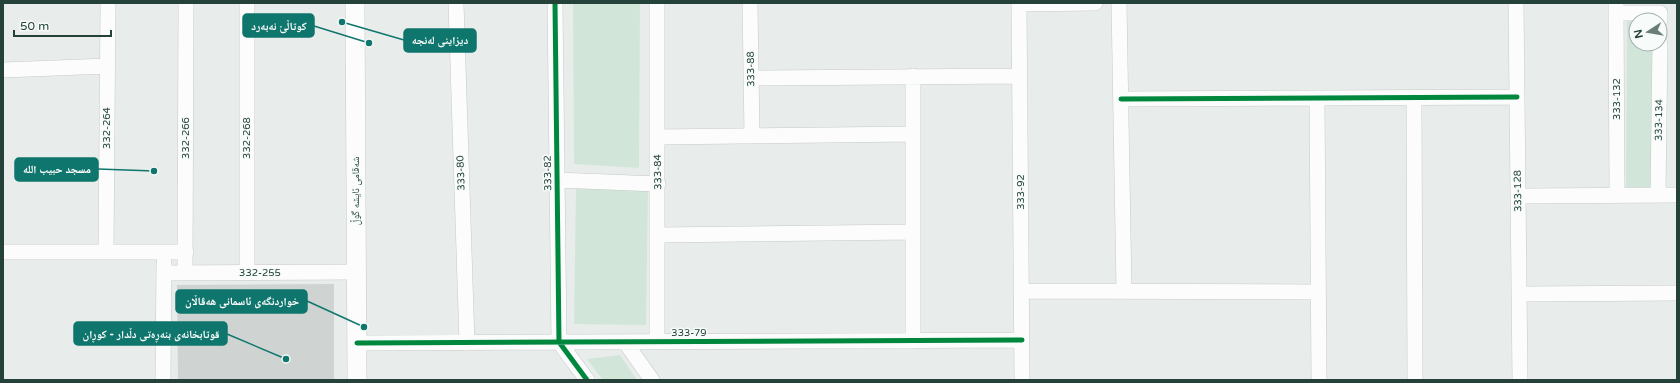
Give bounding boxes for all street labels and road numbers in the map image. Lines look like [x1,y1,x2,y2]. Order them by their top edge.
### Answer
street label: 333-88 [745,51,757,87]
street label: 333-132 [1611,78,1623,120]
street label: 333-134 [1653,99,1665,141]
street label: 332-264 [101,107,113,149]
street label: 332-266 [180,117,192,159]
street label: 332-268 [241,117,253,159]
street label: 333-84 [652,154,664,190]
street label: 333-80 [454,155,468,191]
street label: 333-82 [542,155,554,191]
street label: شەقامی ئایشە گوڵ [349,156,362,226]
street label: 333-128 [1512,170,1524,212]
street label: 333-92 [1015,174,1027,210]
street label: 332-255 [239,267,281,279]
street label: 333-79 [671,327,707,339]

